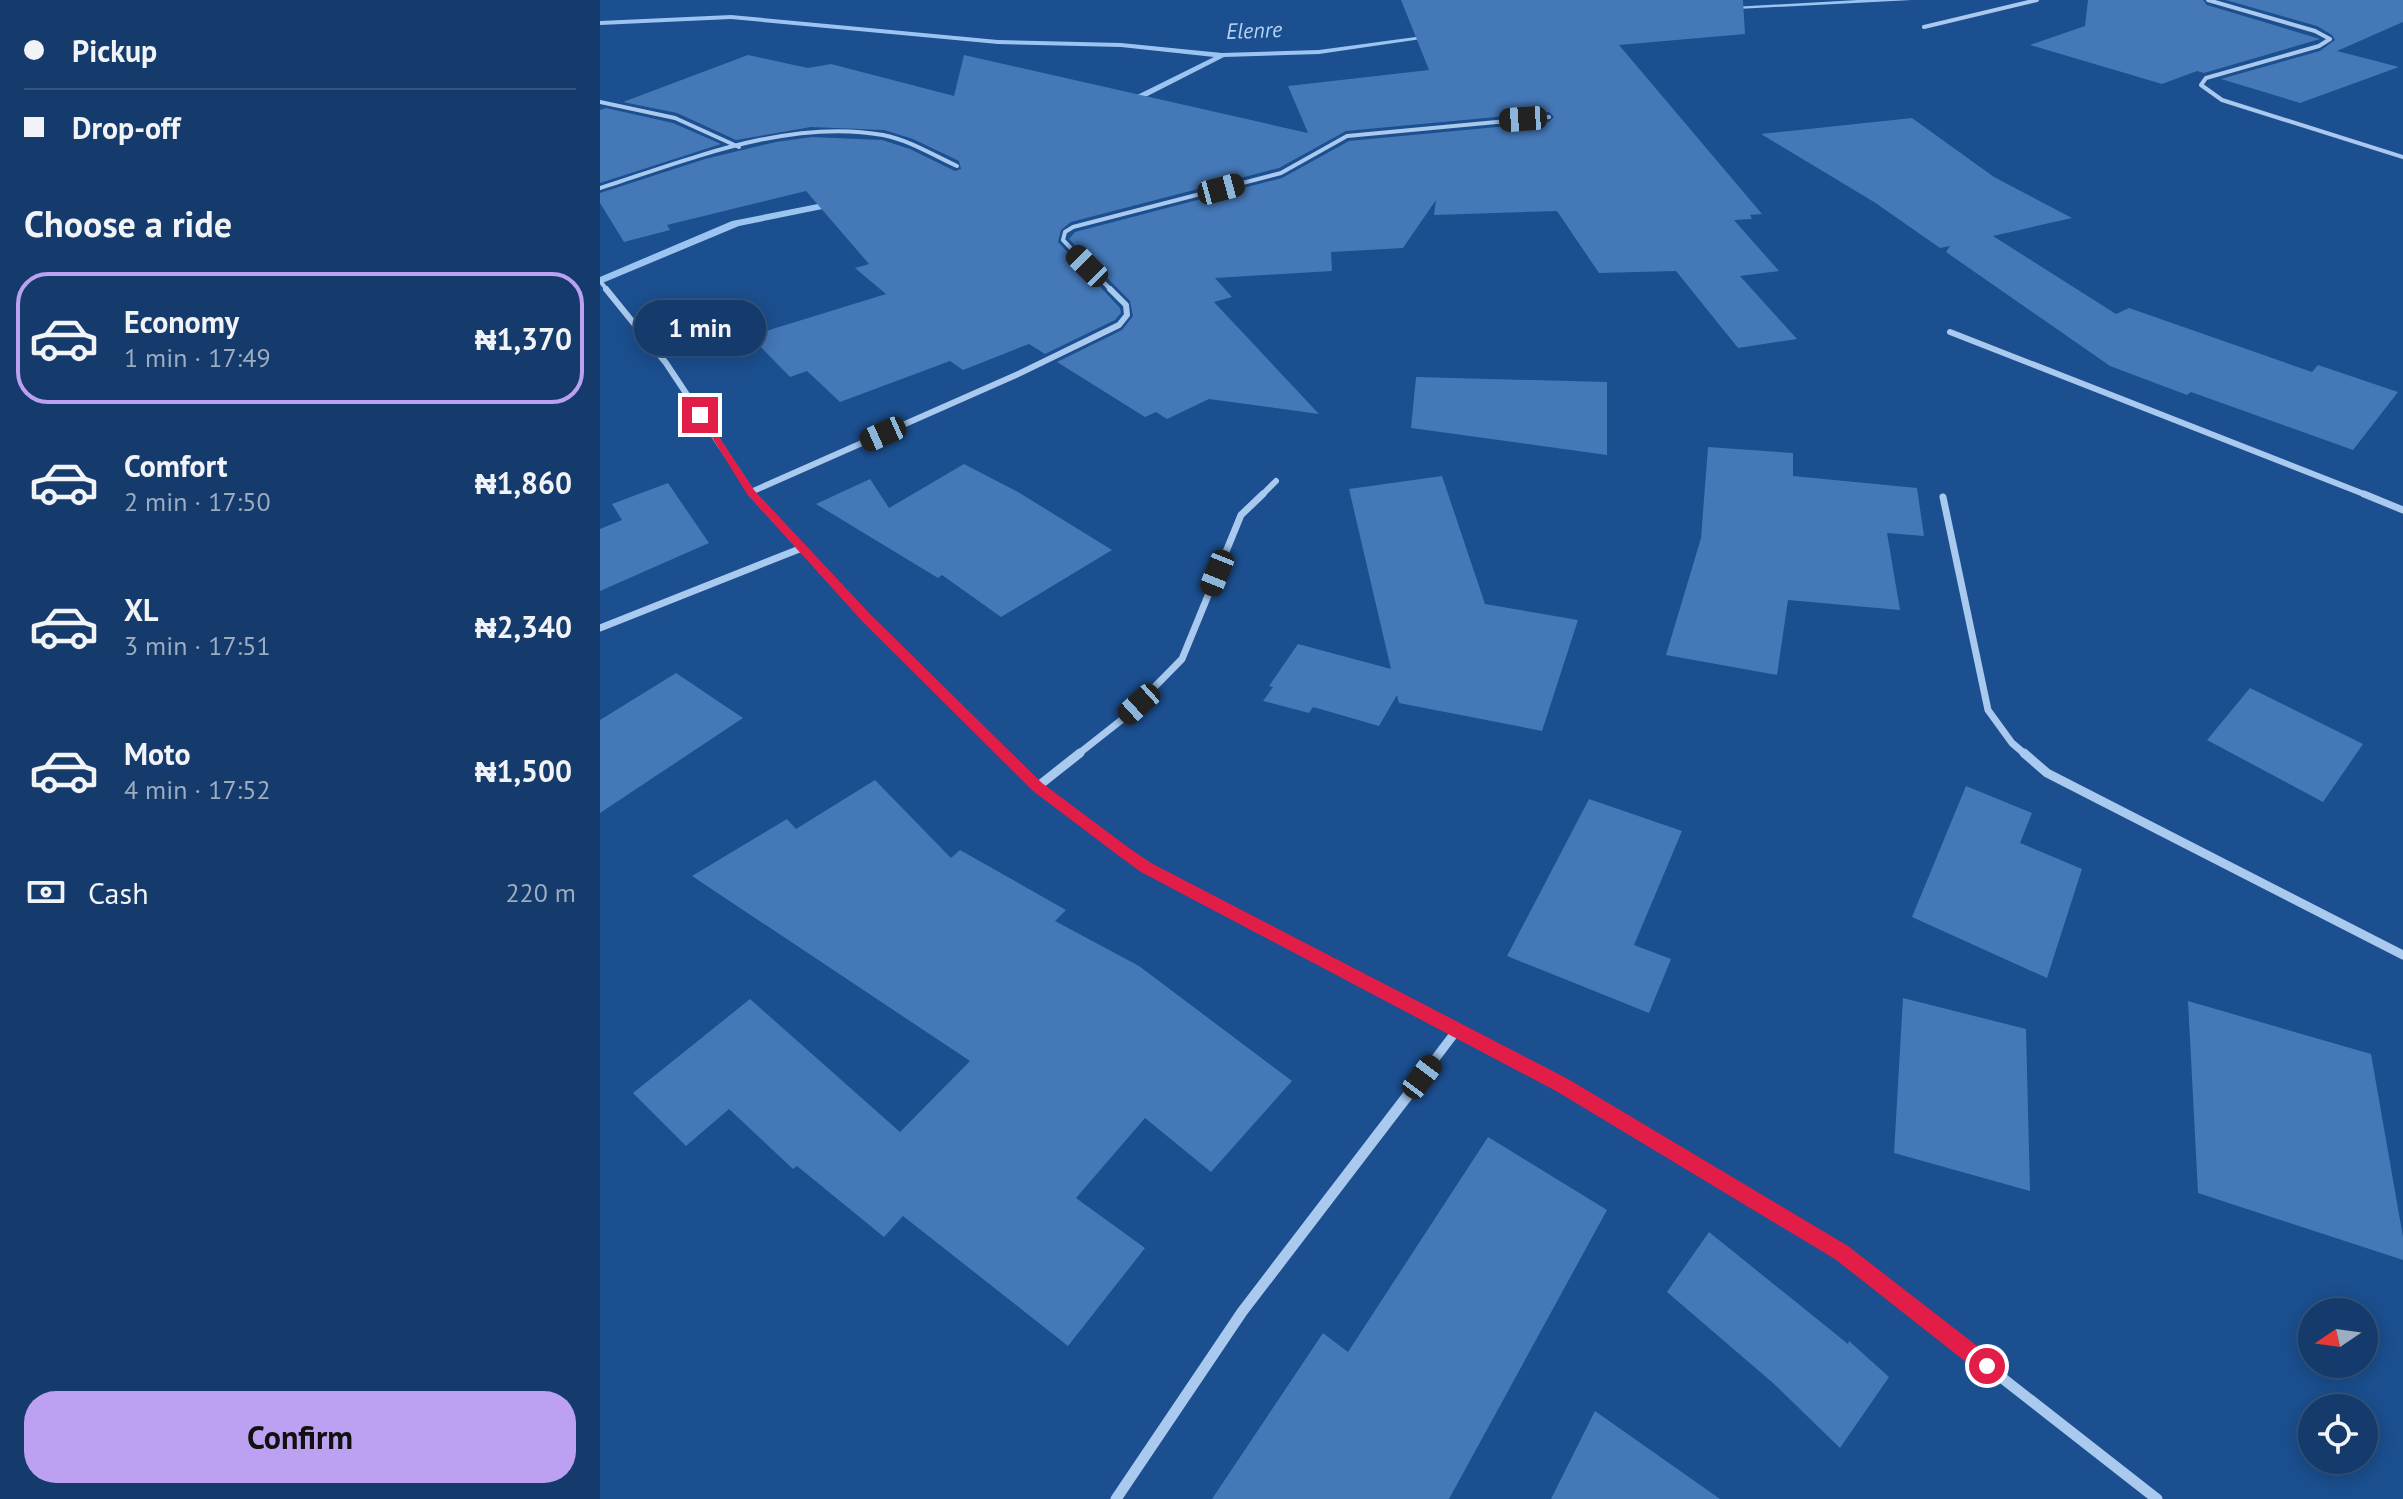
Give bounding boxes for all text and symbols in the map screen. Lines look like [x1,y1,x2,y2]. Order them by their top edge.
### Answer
water label: Elenre [1225,15,1283,45]
text: Pickup [72,31,157,70]
car [1498,105,1548,133]
text: Drop-off [72,108,180,147]
car [1195,171,1247,207]
text: Choose a ride [24,200,232,247]
car [1062,241,1112,291]
callout: 1 min [634,299,766,355]
icon: car [28,302,100,374]
text: Economy [124,302,239,341]
text: 1 min [668,311,732,344]
text: ₦1,370 [475,319,572,358]
text: 1 min · 17:49 [124,341,271,374]
route end [682,397,718,433]
car [856,413,910,455]
icon: car [28,446,100,518]
text: Comfort [124,446,227,485]
text: ₦1,860 [475,463,572,502]
text: 2 min · 17:50 [124,485,271,518]
car [1197,546,1237,600]
icon: car [28,590,100,662]
text: XL [124,590,158,629]
text: ₦2,340 [475,607,572,646]
text: 3 min · 17:51 [124,629,271,662]
car [1113,679,1165,729]
icon: car [28,734,100,806]
text: Moto [124,734,191,773]
text: ₦1,500 [475,751,572,790]
text: 4 min · 17:52 [124,773,271,806]
icon: cash [24,870,68,914]
text: Cash [88,873,149,912]
text: 220 m [505,876,576,909]
car [1398,1051,1446,1103]
north arrow [2298,1298,2378,1378]
map controls [2298,1298,2378,1474]
route start [1969,1348,2005,1384]
button: Confirm [24,1391,576,1483]
button: locate [2298,1394,2378,1474]

